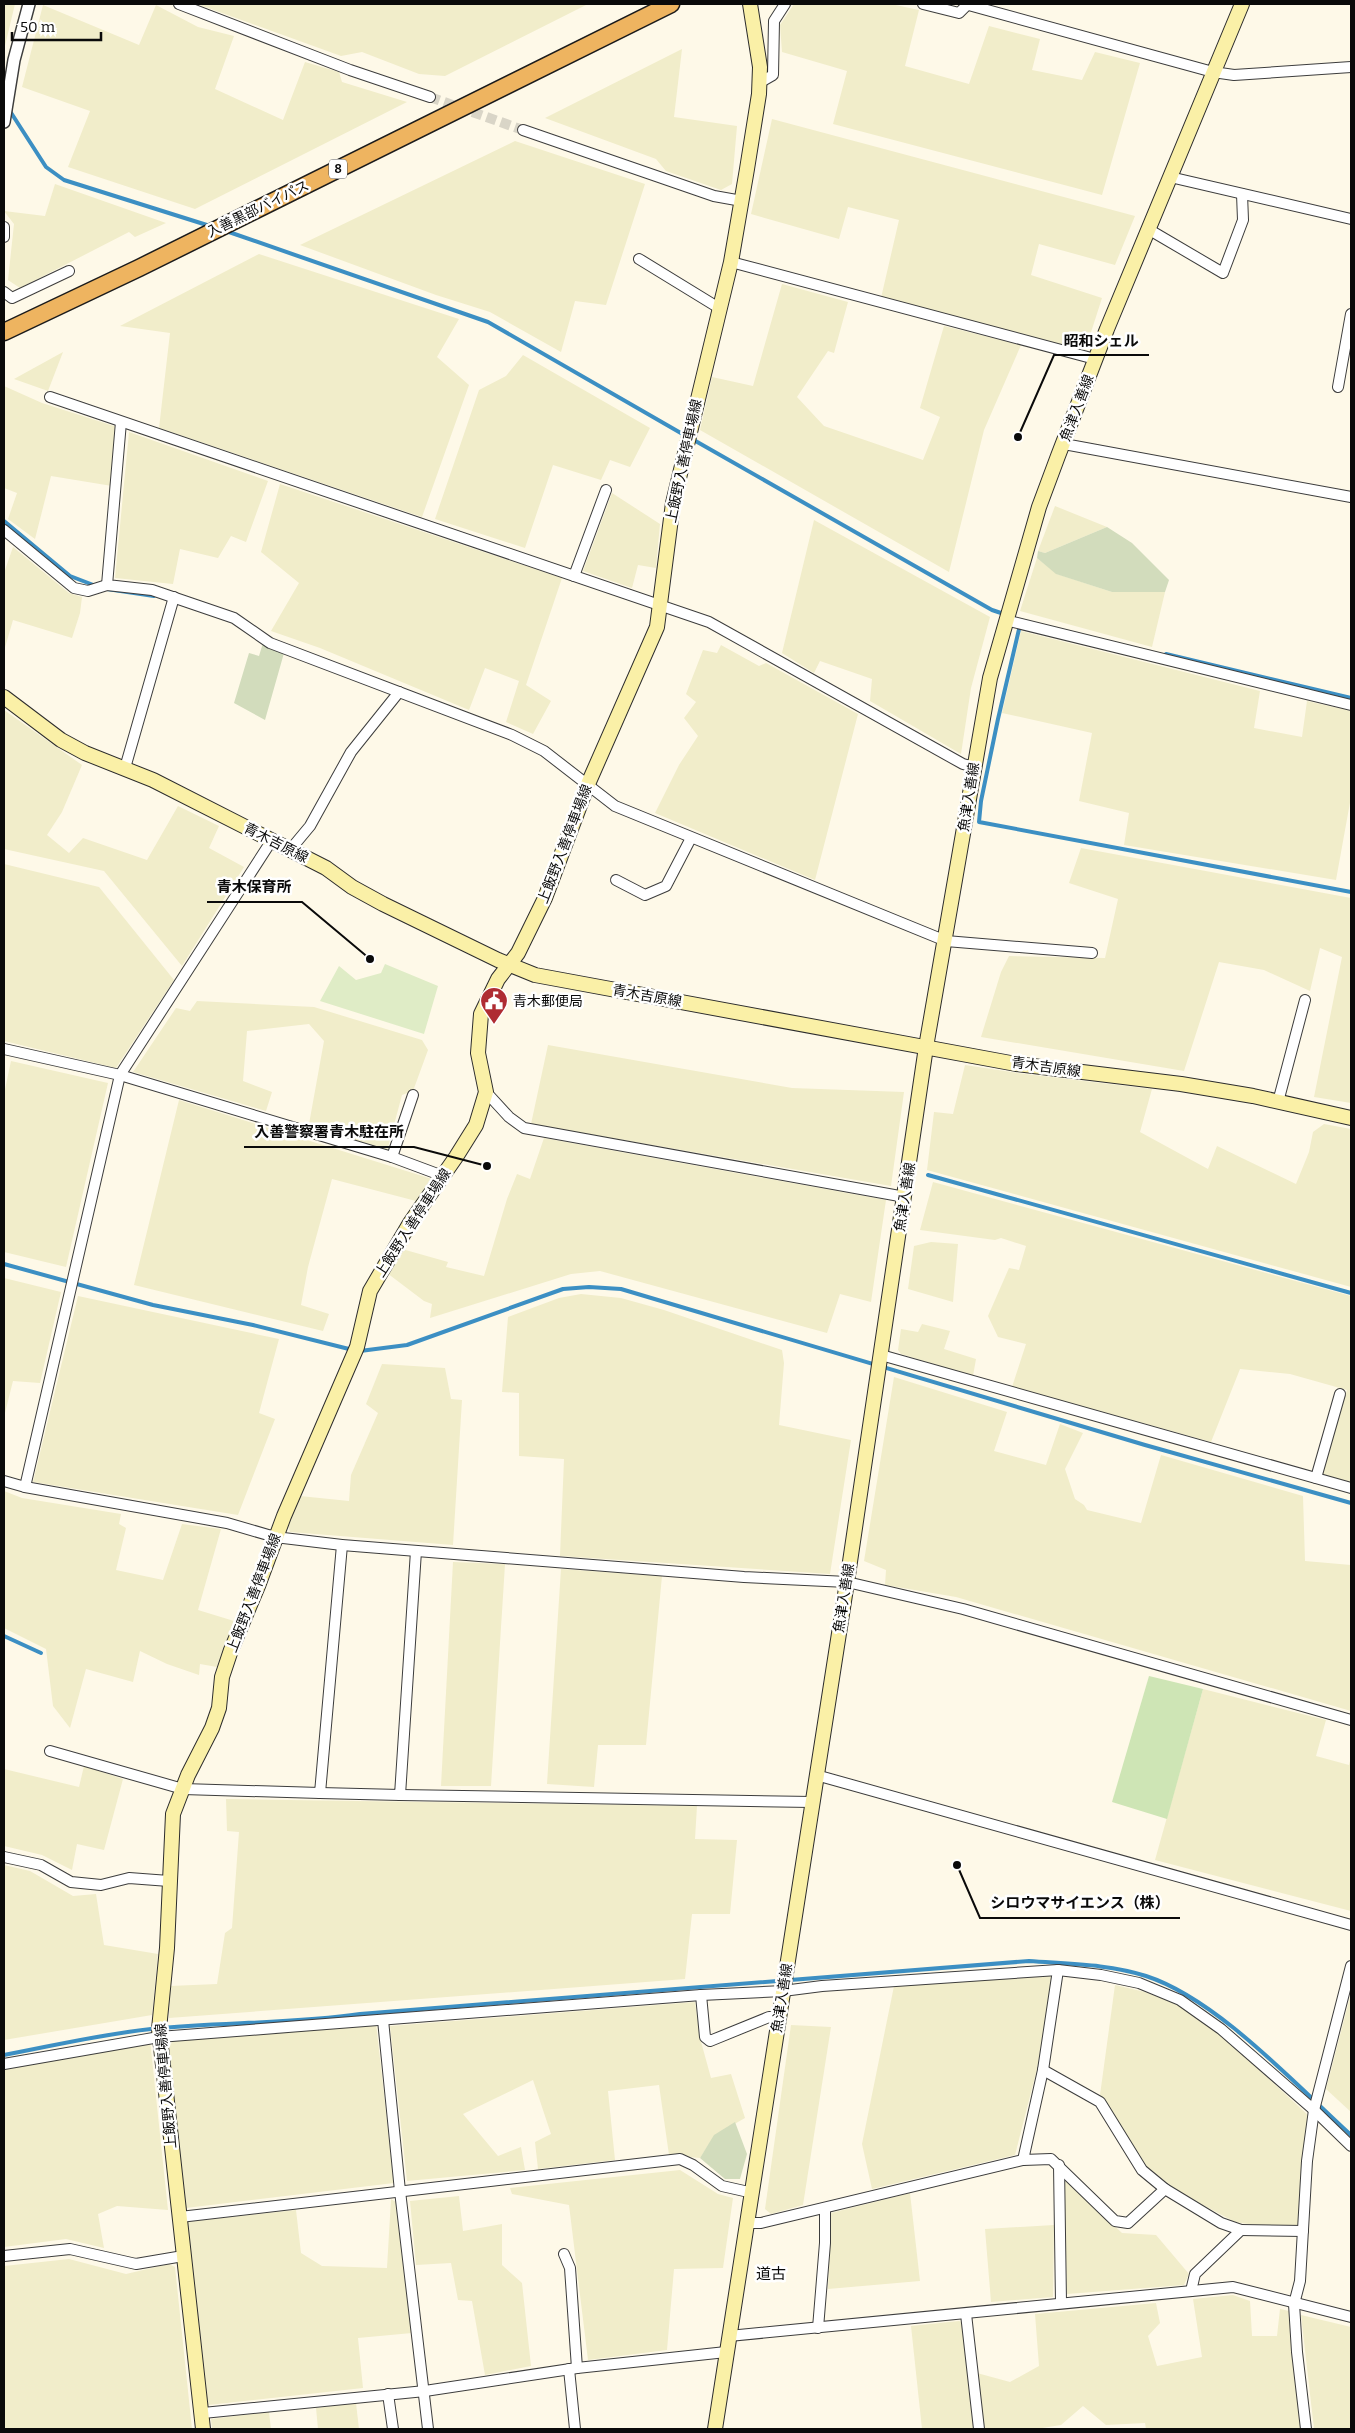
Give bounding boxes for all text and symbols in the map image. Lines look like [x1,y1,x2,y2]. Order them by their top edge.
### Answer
scale bar [12,10,101,42]
text: 50 m [20,18,56,36]
road number: 8 [329,160,347,178]
street label: 入善黒部バイパス [204,177,312,241]
callout: 昭和シェル [1054,325,1149,355]
text: 昭和シェル [1063,332,1139,350]
street label: 魚津入善線 [1057,372,1097,444]
street label: 上飯野入善停車場線 [663,398,705,524]
street label: 魚津入善線 [955,761,983,833]
street label: 上飯野入善停車場線 [534,782,596,906]
street label: 青木吉原線 [241,820,311,866]
callout: 青木保育所 [207,872,302,902]
text: 青木保育所 [216,878,292,896]
street label: 青木吉原線 [611,982,683,1010]
public building icon: 青木郵便局 [479,986,509,1025]
place label: 青木郵便局 [513,993,583,1010]
street label: 青木吉原線 [1010,1054,1082,1080]
callout: 入善警察署青木駐在所 [244,1117,414,1147]
text: 入善警察署青木駐在所 [254,1123,404,1141]
street label: 魚津入善線 [891,1161,919,1233]
street label: 上飯野入善停車場線 [372,1166,454,1280]
street label: 上飯野入善停車場線 [223,1531,285,1655]
street label: 魚津入善線 [830,1562,858,1634]
callout: シロウマサイエンス（株） [980,1888,1180,1918]
text: シロウマサイエンス（株） [990,1894,1170,1912]
street label: 魚津入善線 [768,1962,796,2034]
street label: 上飯野入善停車場線 [152,2022,180,2150]
district label: 道古 [756,2265,786,2283]

